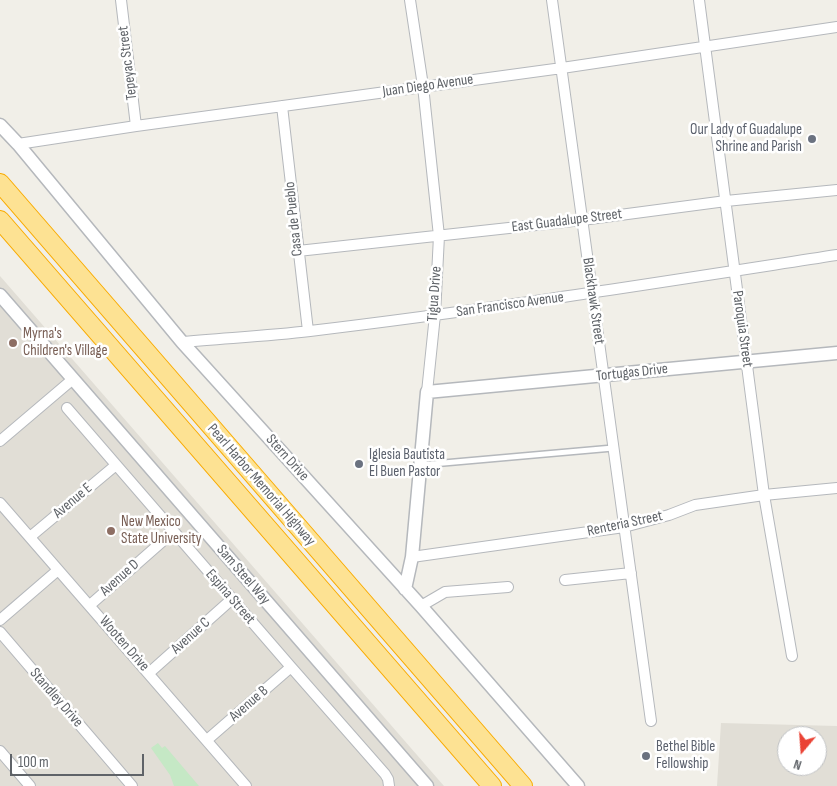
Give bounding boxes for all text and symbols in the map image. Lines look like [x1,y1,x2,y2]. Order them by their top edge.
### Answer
street label: Tepeyac Street [115,25,141,101]
street label: Juan Diego Avenue [382,71,474,101]
place label: Our Lady of Guadalupe Shrine and Parish [690,121,802,156]
marker: Our Lady of Guadalupe Shrine and Parish [806,133,818,145]
street label: Casa de Pueblo [281,181,307,257]
street label: East Guadalupe Street [511,205,623,237]
street label: Blackhawk Street [578,257,608,345]
street label: Tigua Drive [424,266,446,322]
street label: San Francisco Avenue [455,289,565,321]
street label: Paroquia Street [728,289,756,369]
place label: Myrna's Children's Village [23,325,107,360]
marker: Myrna's Children's Village [7,337,19,349]
street label: Tortugas Drive [595,360,669,386]
street label: Pearl Harbor Memorial Highway [203,420,319,550]
street label: Stern Drive [262,431,312,485]
place label: Iglesia Bautista El Buen Pastor [369,446,445,481]
marker: Iglesia Bautista El Buen Pastor [353,458,365,470]
street label: Avenue E [50,480,96,522]
street label: Renteria Street [586,507,664,541]
place label: New Mexico State University [121,513,202,548]
marker: New Mexico State University [105,525,117,537]
street label: Sam Steel Way [212,541,274,609]
street label: Avenue D [97,556,143,600]
street label: Espina Street [201,566,259,628]
street label: Wooten Drive [95,613,153,675]
street label: Avenue C [168,614,214,658]
street label: Standley Drive [25,665,87,731]
street label: Avenue B [226,682,272,726]
north arrow [777,726,827,776]
place label: Bethel Bible Fellowship [656,738,715,773]
scale bar [12,744,146,776]
marker: Bethel Bible Fellowship [640,750,652,762]
text: 100 m [18,753,49,772]
text: N [791,756,804,774]

